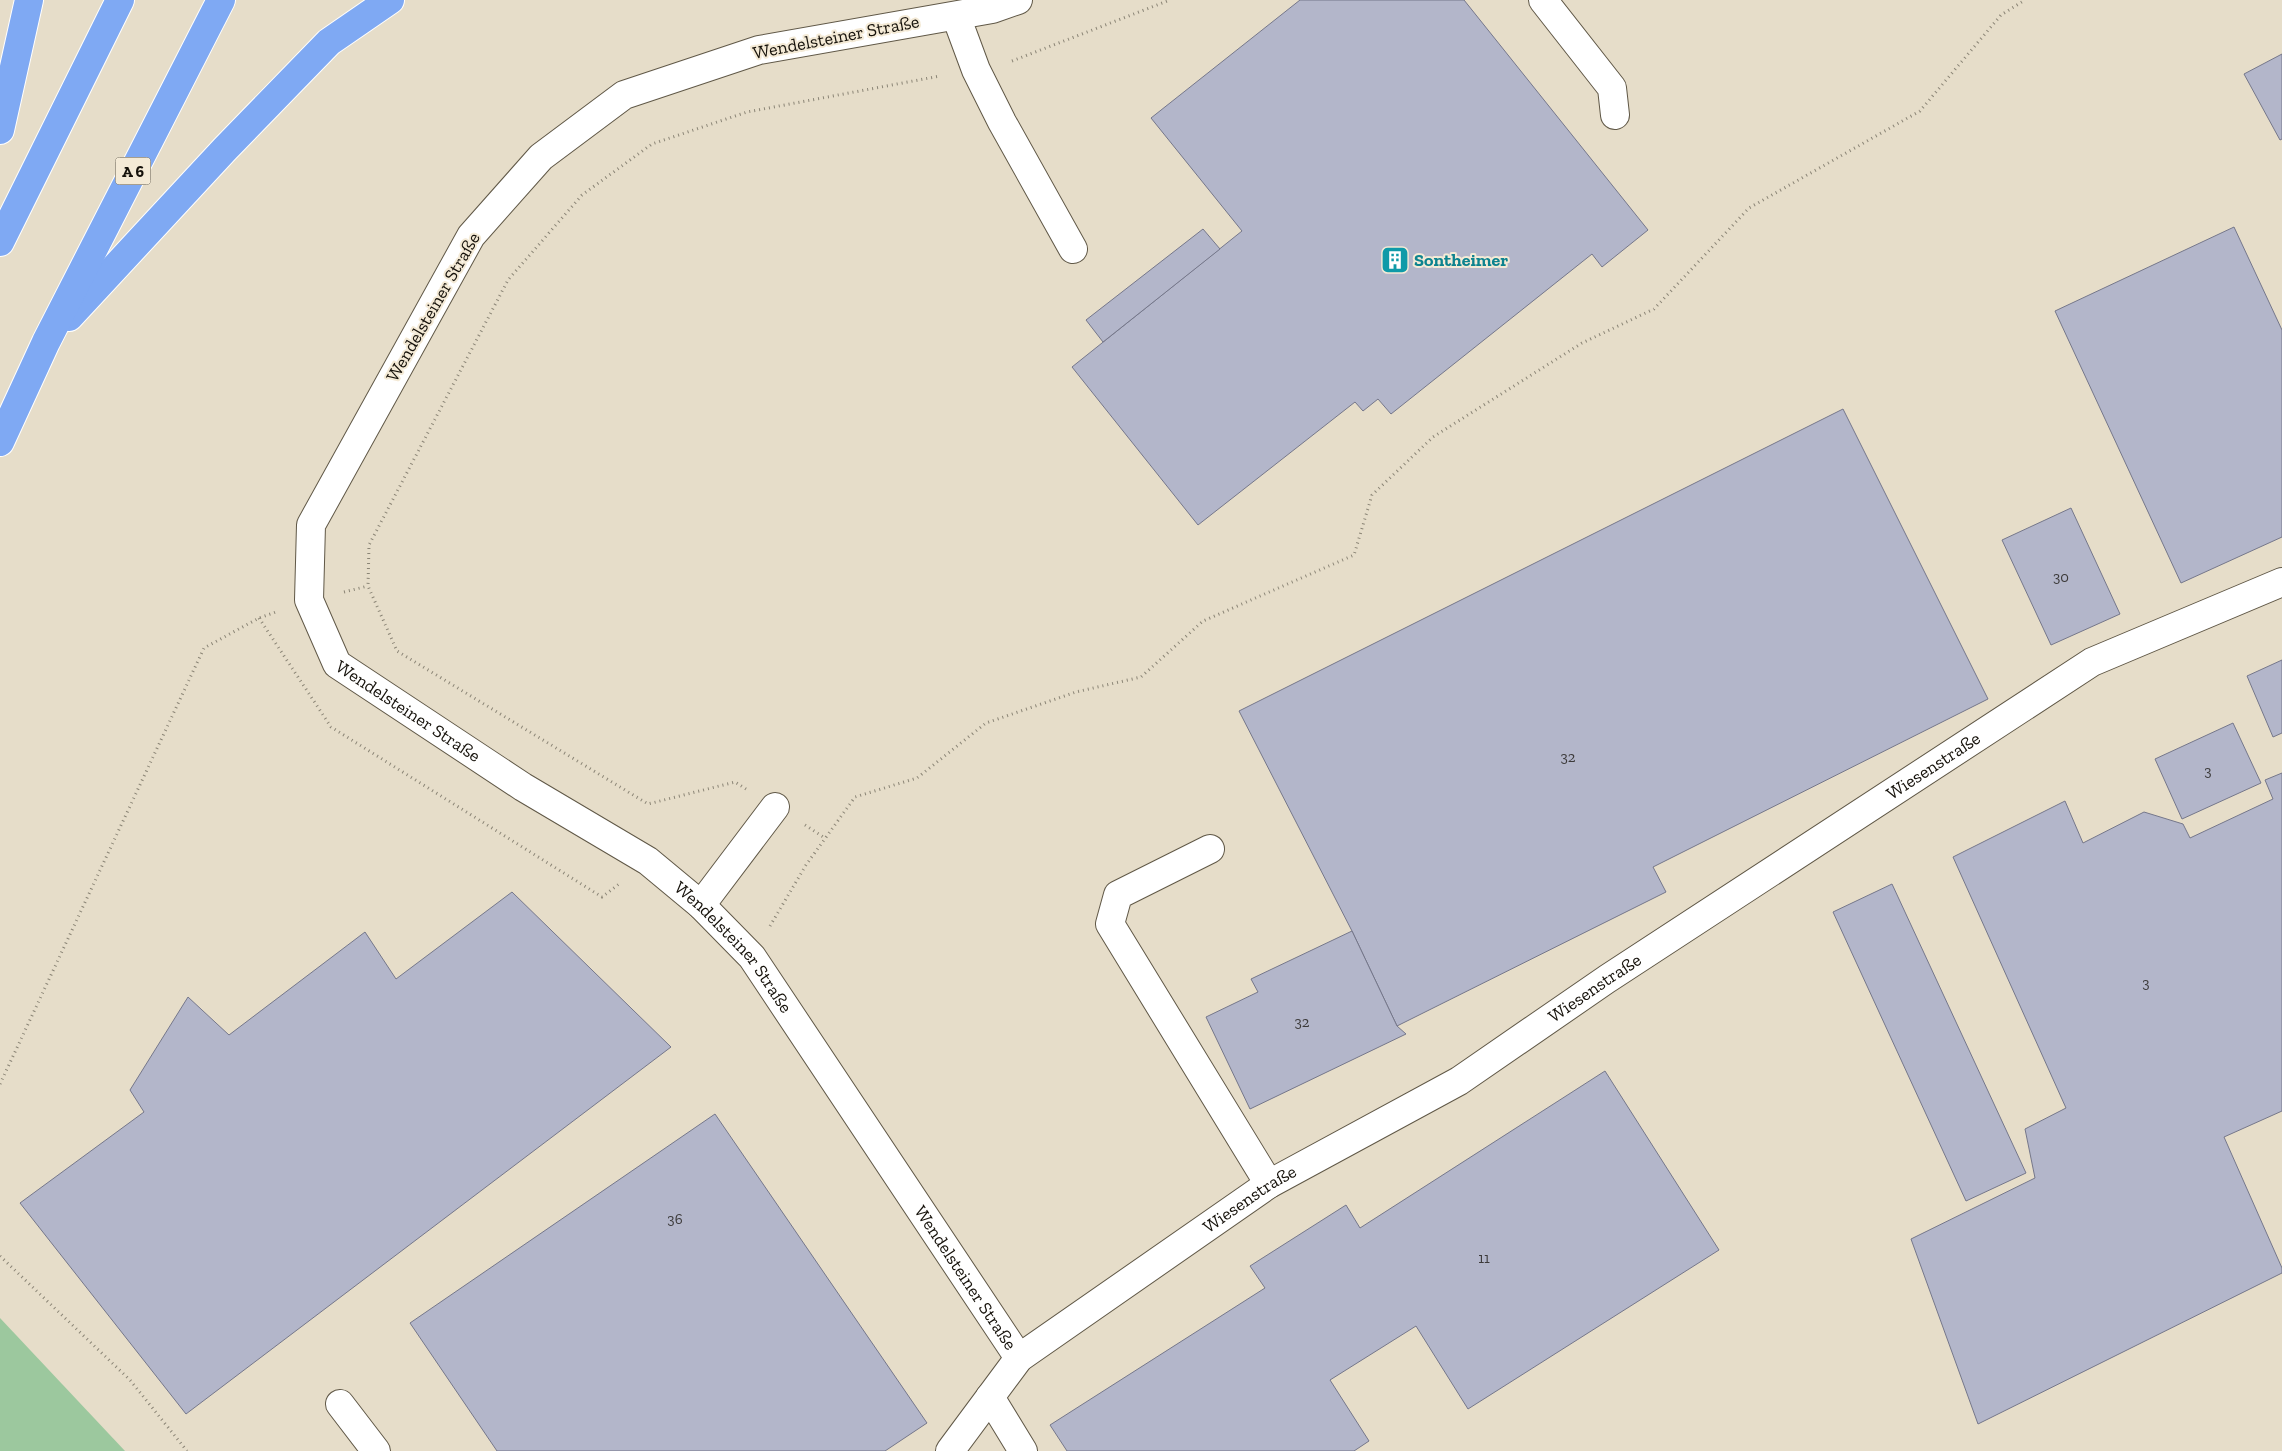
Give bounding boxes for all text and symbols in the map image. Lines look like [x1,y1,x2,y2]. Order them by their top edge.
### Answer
street label: Wendelsteiner Straße [751,10,921,64]
road number: A 6 [116,158,150,185]
street label: Wendelsteiner Straße [381,228,485,386]
building icon: Sontheimer [1380,245,1410,275]
place label: Sontheimer [1414,249,1508,271]
house number: 30 [2053,568,2069,586]
street label: Wendelsteiner Straße [332,655,485,767]
street label: Wiesenstraße [1882,727,1984,804]
house number: 32 [1560,748,1576,766]
house number: 3 [2204,762,2212,780]
street label: Wendelsteiner Straße [670,876,797,1017]
street label: Wiesenstraße [1544,949,1645,1027]
house number: 3 [2142,974,2150,992]
house number: 32 [1294,1013,1310,1031]
street label: Wiesenstraße [1198,1160,1300,1238]
street label: Wendelsteiner Straße [910,1201,1022,1354]
house number: 36 [667,1210,683,1228]
house number: 11 [1478,1249,1490,1267]

